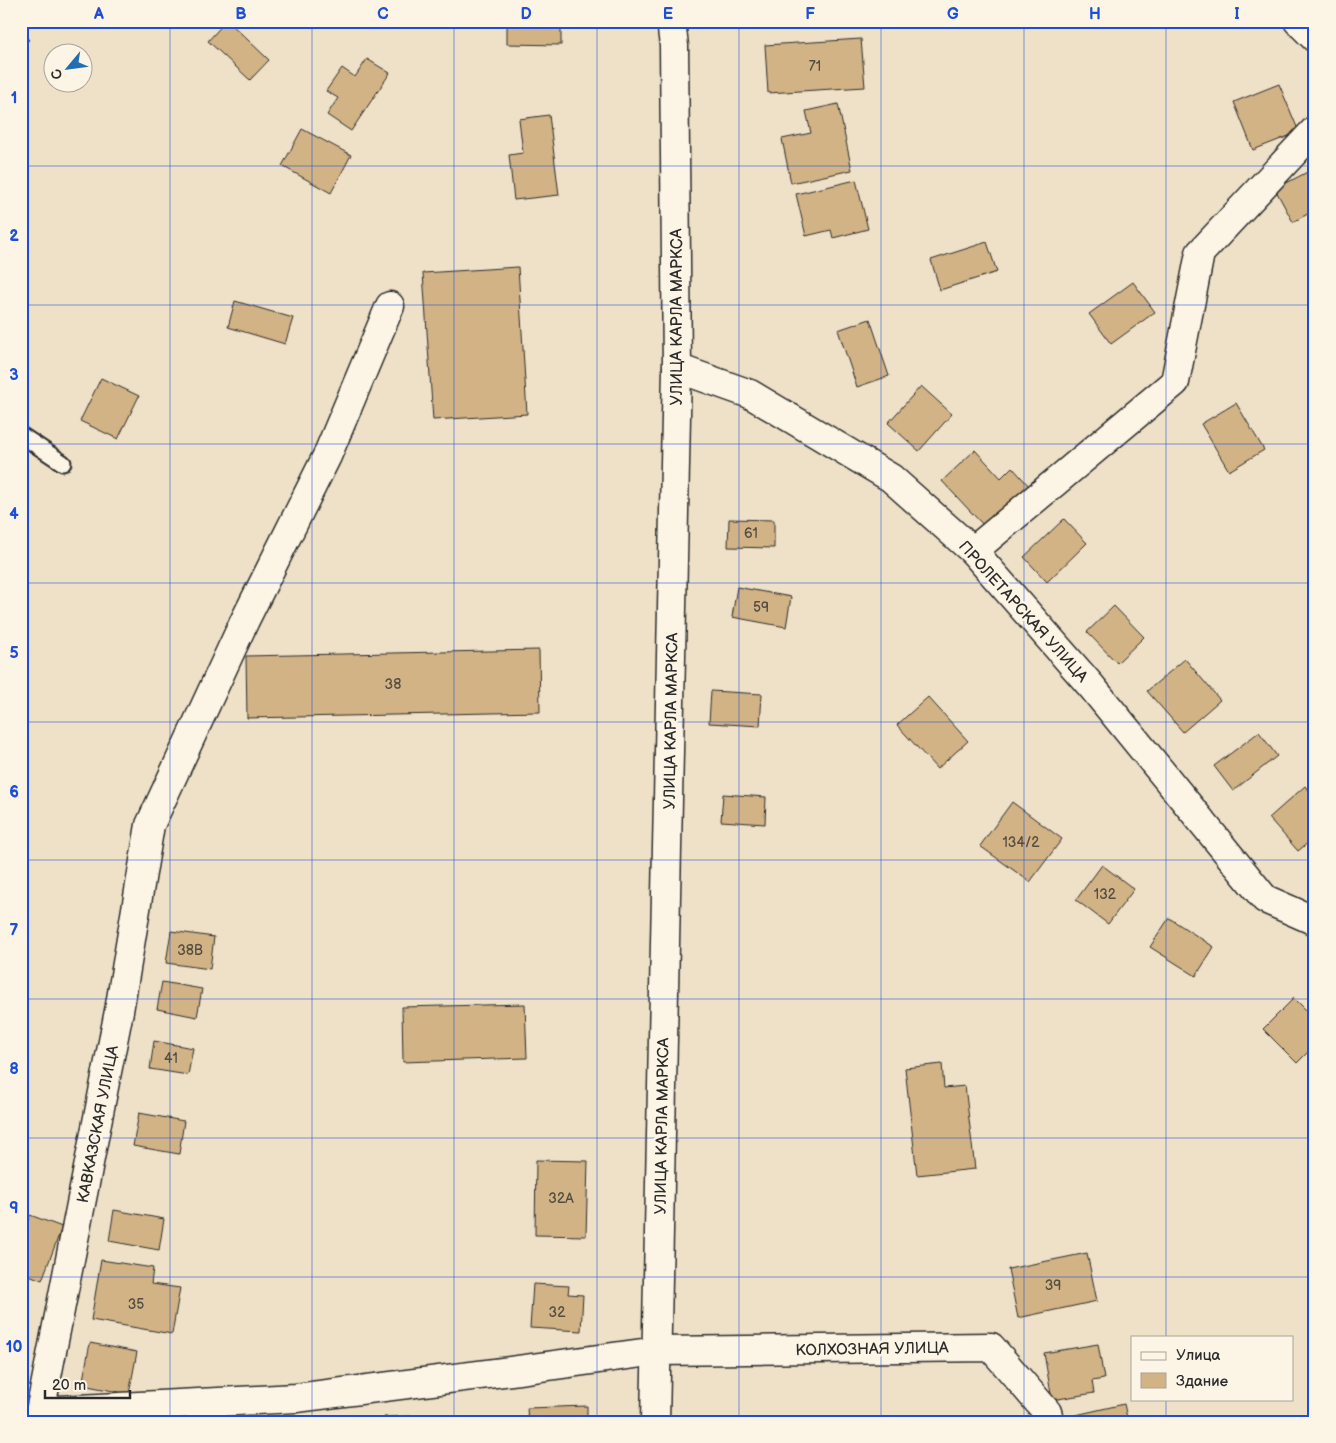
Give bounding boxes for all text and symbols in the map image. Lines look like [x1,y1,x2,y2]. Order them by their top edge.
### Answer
text: A [93,5,104,24]
text: B [235,5,247,24]
text: C [377,5,389,24]
text: D [520,5,532,24]
text: E [663,5,673,24]
text: F [805,5,815,24]
text: G [947,5,959,24]
text: H [1089,5,1101,24]
text: I [1234,5,1240,24]
north arrow [42,42,92,92]
house number: 71 [809,58,821,75]
text: С [47,65,67,82]
text: 1 [11,89,17,108]
text: 2 [9,227,19,246]
street label: УЛИЦА КАРЛА МАРКСА [668,228,687,405]
text: 3 [9,366,19,385]
text: 4 [9,505,19,524]
house number: 61 [744,525,758,542]
street label: ПРОЛЕТАРСКАЯ УЛИЦА [954,537,1092,687]
house number: 59 [753,599,769,616]
street label: УЛИЦА КАРЛА МАРКСА [660,632,683,810]
text: 5 [9,644,19,663]
house number: 38 [385,676,401,693]
text: 6 [9,783,19,802]
house number: 134/2 [1002,834,1040,851]
house number: 132 [1094,886,1117,903]
text: 7 [10,921,19,940]
house number: 38В [177,942,203,959]
street label: УЛИЦА КАРЛА МАРКСА [651,1037,674,1215]
street label: КАВКАЗСКАЯ УЛИЦА [74,1043,123,1205]
house number: 41 [164,1050,178,1067]
text: 8 [9,1060,19,1079]
house number: 32А [548,1190,574,1207]
text: 9 [9,1199,19,1218]
house number: 39 [1045,1277,1061,1294]
house number: 35 [128,1296,144,1313]
house number: 32 [549,1304,566,1321]
legend [1131,1336,1294,1400]
text: 10 [6,1338,22,1357]
street label: КОЛХОЗНАЯ УЛИЦА [795,1339,949,1360]
text: Улица [1176,1346,1221,1365]
scale bar [45,1368,130,1400]
text: Здание [1176,1372,1228,1391]
text: 20 m [52,1376,86,1395]

